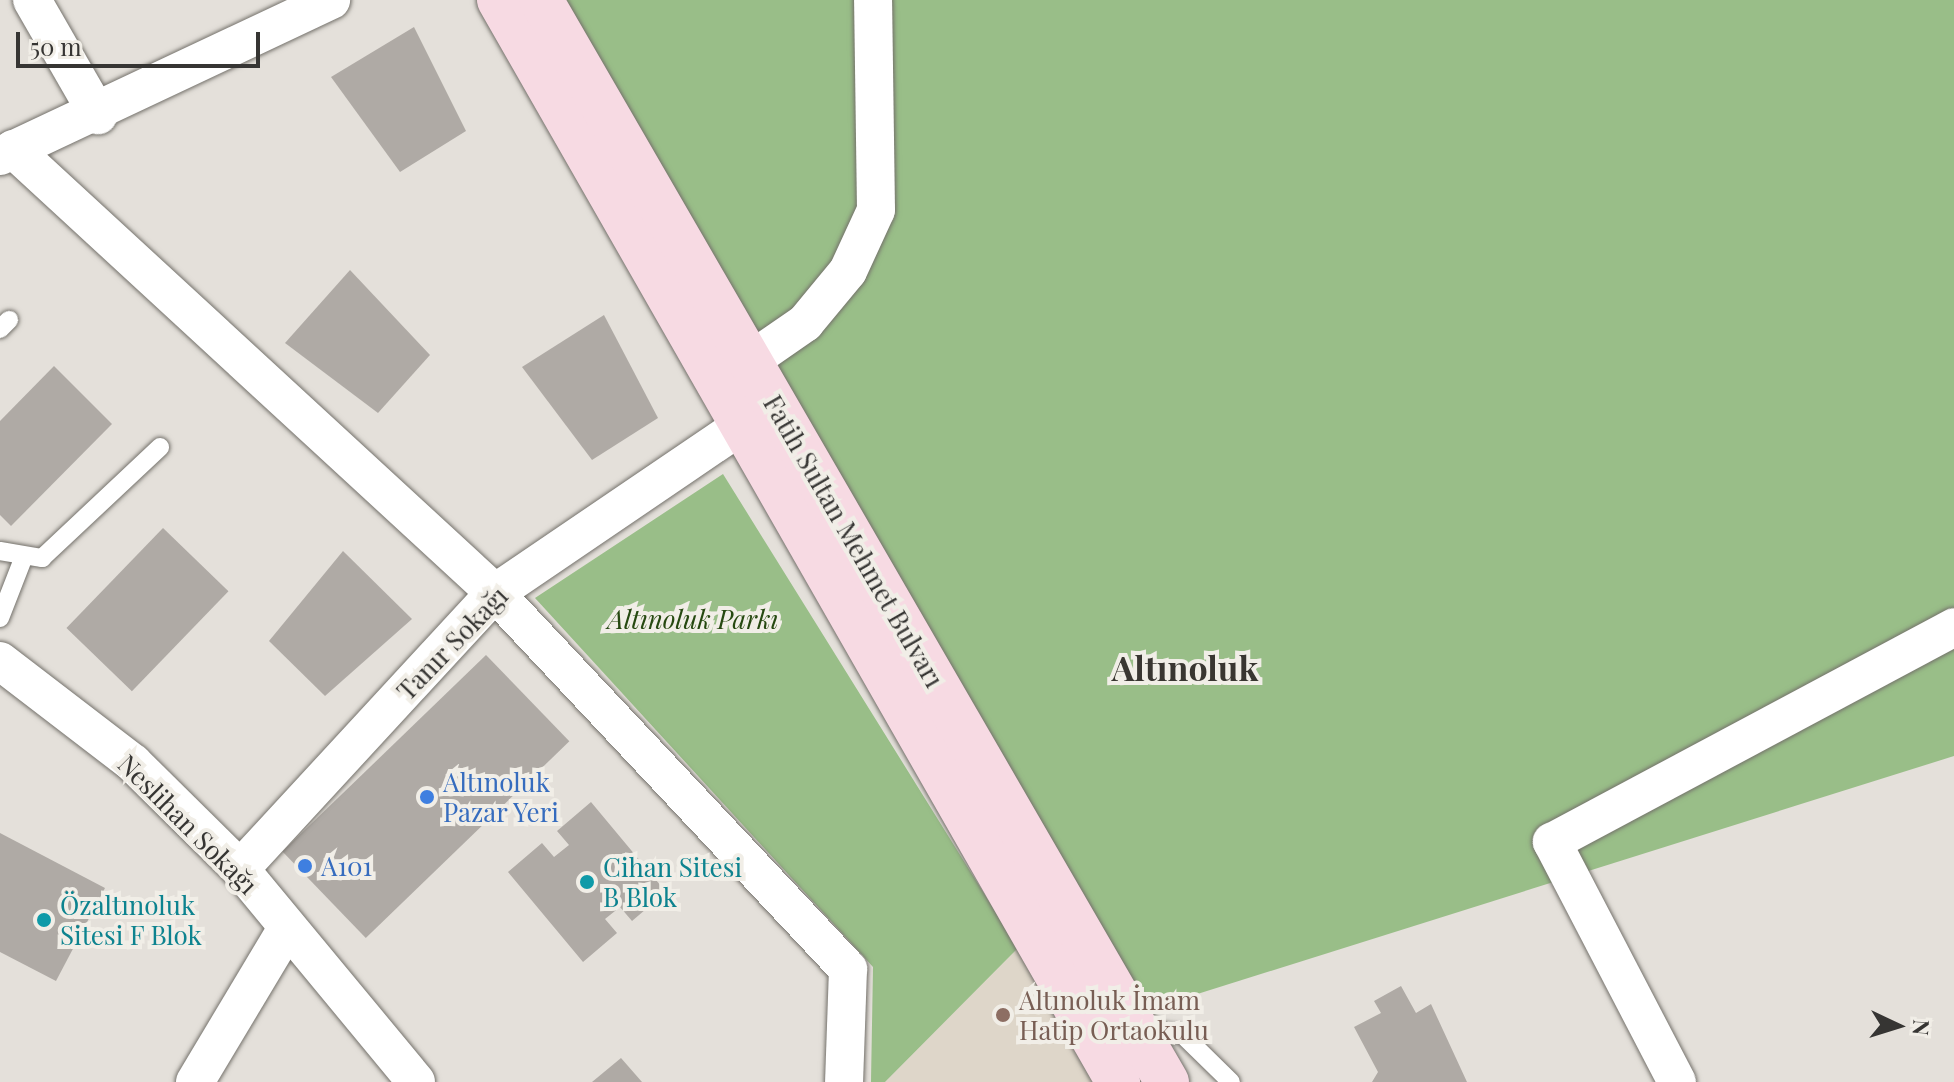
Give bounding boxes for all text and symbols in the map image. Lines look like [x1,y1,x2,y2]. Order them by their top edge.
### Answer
scale bar [20,16,264,66]
text: 50 m [30,30,82,62]
street label: Fatih Sultan Mehmet Bulvarı [757,389,951,693]
street label: Tanır Sokağı [390,580,514,706]
park label: Altınoluk Parkı [608,603,778,635]
district label: Altınoluk [1112,648,1258,688]
street label: Neslihan Sokağı [112,748,264,900]
place label: Altınoluk Pazar Yeri [443,766,560,828]
marker: Altınoluk Pazar Yeri [418,788,436,806]
place label: A101 [321,850,372,882]
place label: Cihan Sitesi B Blok [603,851,742,912]
marker: A101 [296,857,314,875]
marker: Cihan Sitesi B Blok [578,873,596,891]
place label: Özaltınoluk Sitesi F Blok [60,889,202,950]
marker: Özaltınoluk Sitesi F Blok [35,911,53,929]
place label: Altınoluk İmam Hatip Ortaokulu [1019,984,1209,1046]
north arrow [1858,986,1938,1066]
marker: Altınoluk İmam Hatip Ortaokulu [994,1006,1012,1024]
text: N [1906,1019,1937,1037]

